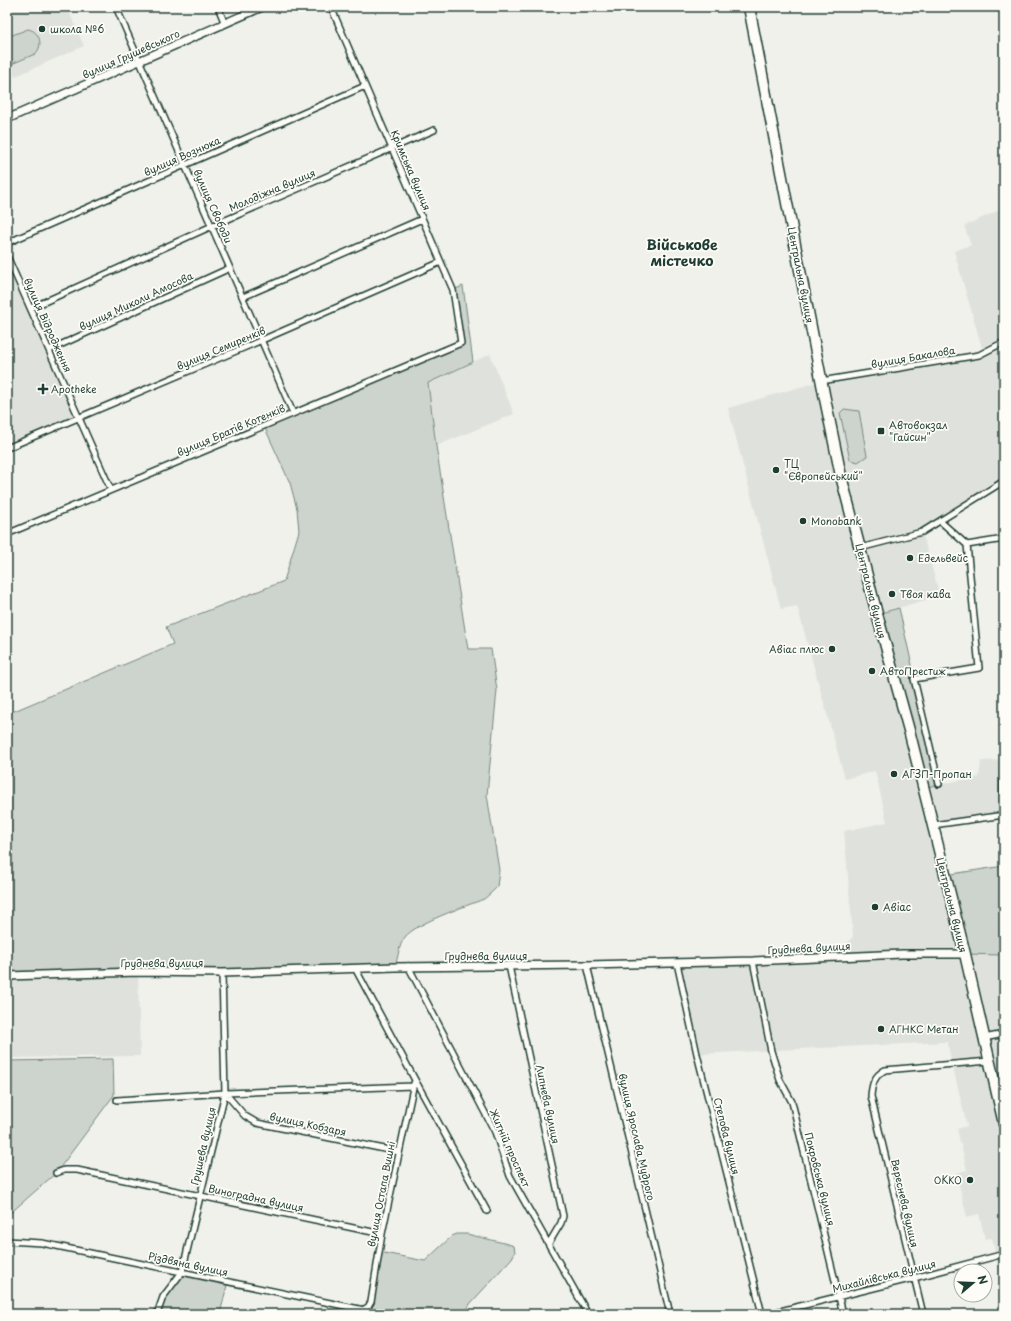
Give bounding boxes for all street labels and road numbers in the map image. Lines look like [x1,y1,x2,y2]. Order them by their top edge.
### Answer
street label: вулиця Грушевського [80,25,183,83]
street label: Кримська вулиця [388,127,435,212]
street label: вулиця Вознюка [141,132,223,179]
street label: Молодіжна вулиця [226,165,317,215]
street label: вулиця Свободи [190,166,237,245]
street label: Центральна вулиця [785,226,818,324]
street label: вулиця Миколи Амосова [76,267,196,334]
street label: вулиця Відродження [21,275,76,374]
street label: вулиця Семиренків [174,322,268,373]
street label: вулиця Бакалова [870,342,957,371]
street label: вулиця Братів Котенків [174,400,288,459]
street label: Центральна вулиця [852,542,891,640]
street label: Центральна вулиця [933,856,972,954]
street label: Груднева вулиця [767,938,851,957]
street label: Груднева вулиця [445,948,527,963]
street label: Груднева вулиця [121,955,203,970]
street label: Липнева вулиця [533,1063,564,1145]
street label: вулиця Ярослава Мудрого [615,1072,660,1203]
street label: Степова вулиця [711,1096,744,1176]
street label: Грушева вулиця [186,1105,220,1187]
street label: Житній проспект [486,1106,535,1190]
street label: вулиця Кобзаря [268,1108,348,1139]
street label: Покровська вулиця [802,1130,839,1227]
street label: вулиця Остапа Вишні [363,1139,398,1248]
street label: Вереснева вулиця [888,1157,923,1249]
street label: Виноградна вулиця [207,1180,305,1215]
street label: Різдвяна вулиця [147,1248,229,1279]
street label: Михайлівська вулиця [831,1255,937,1296]

